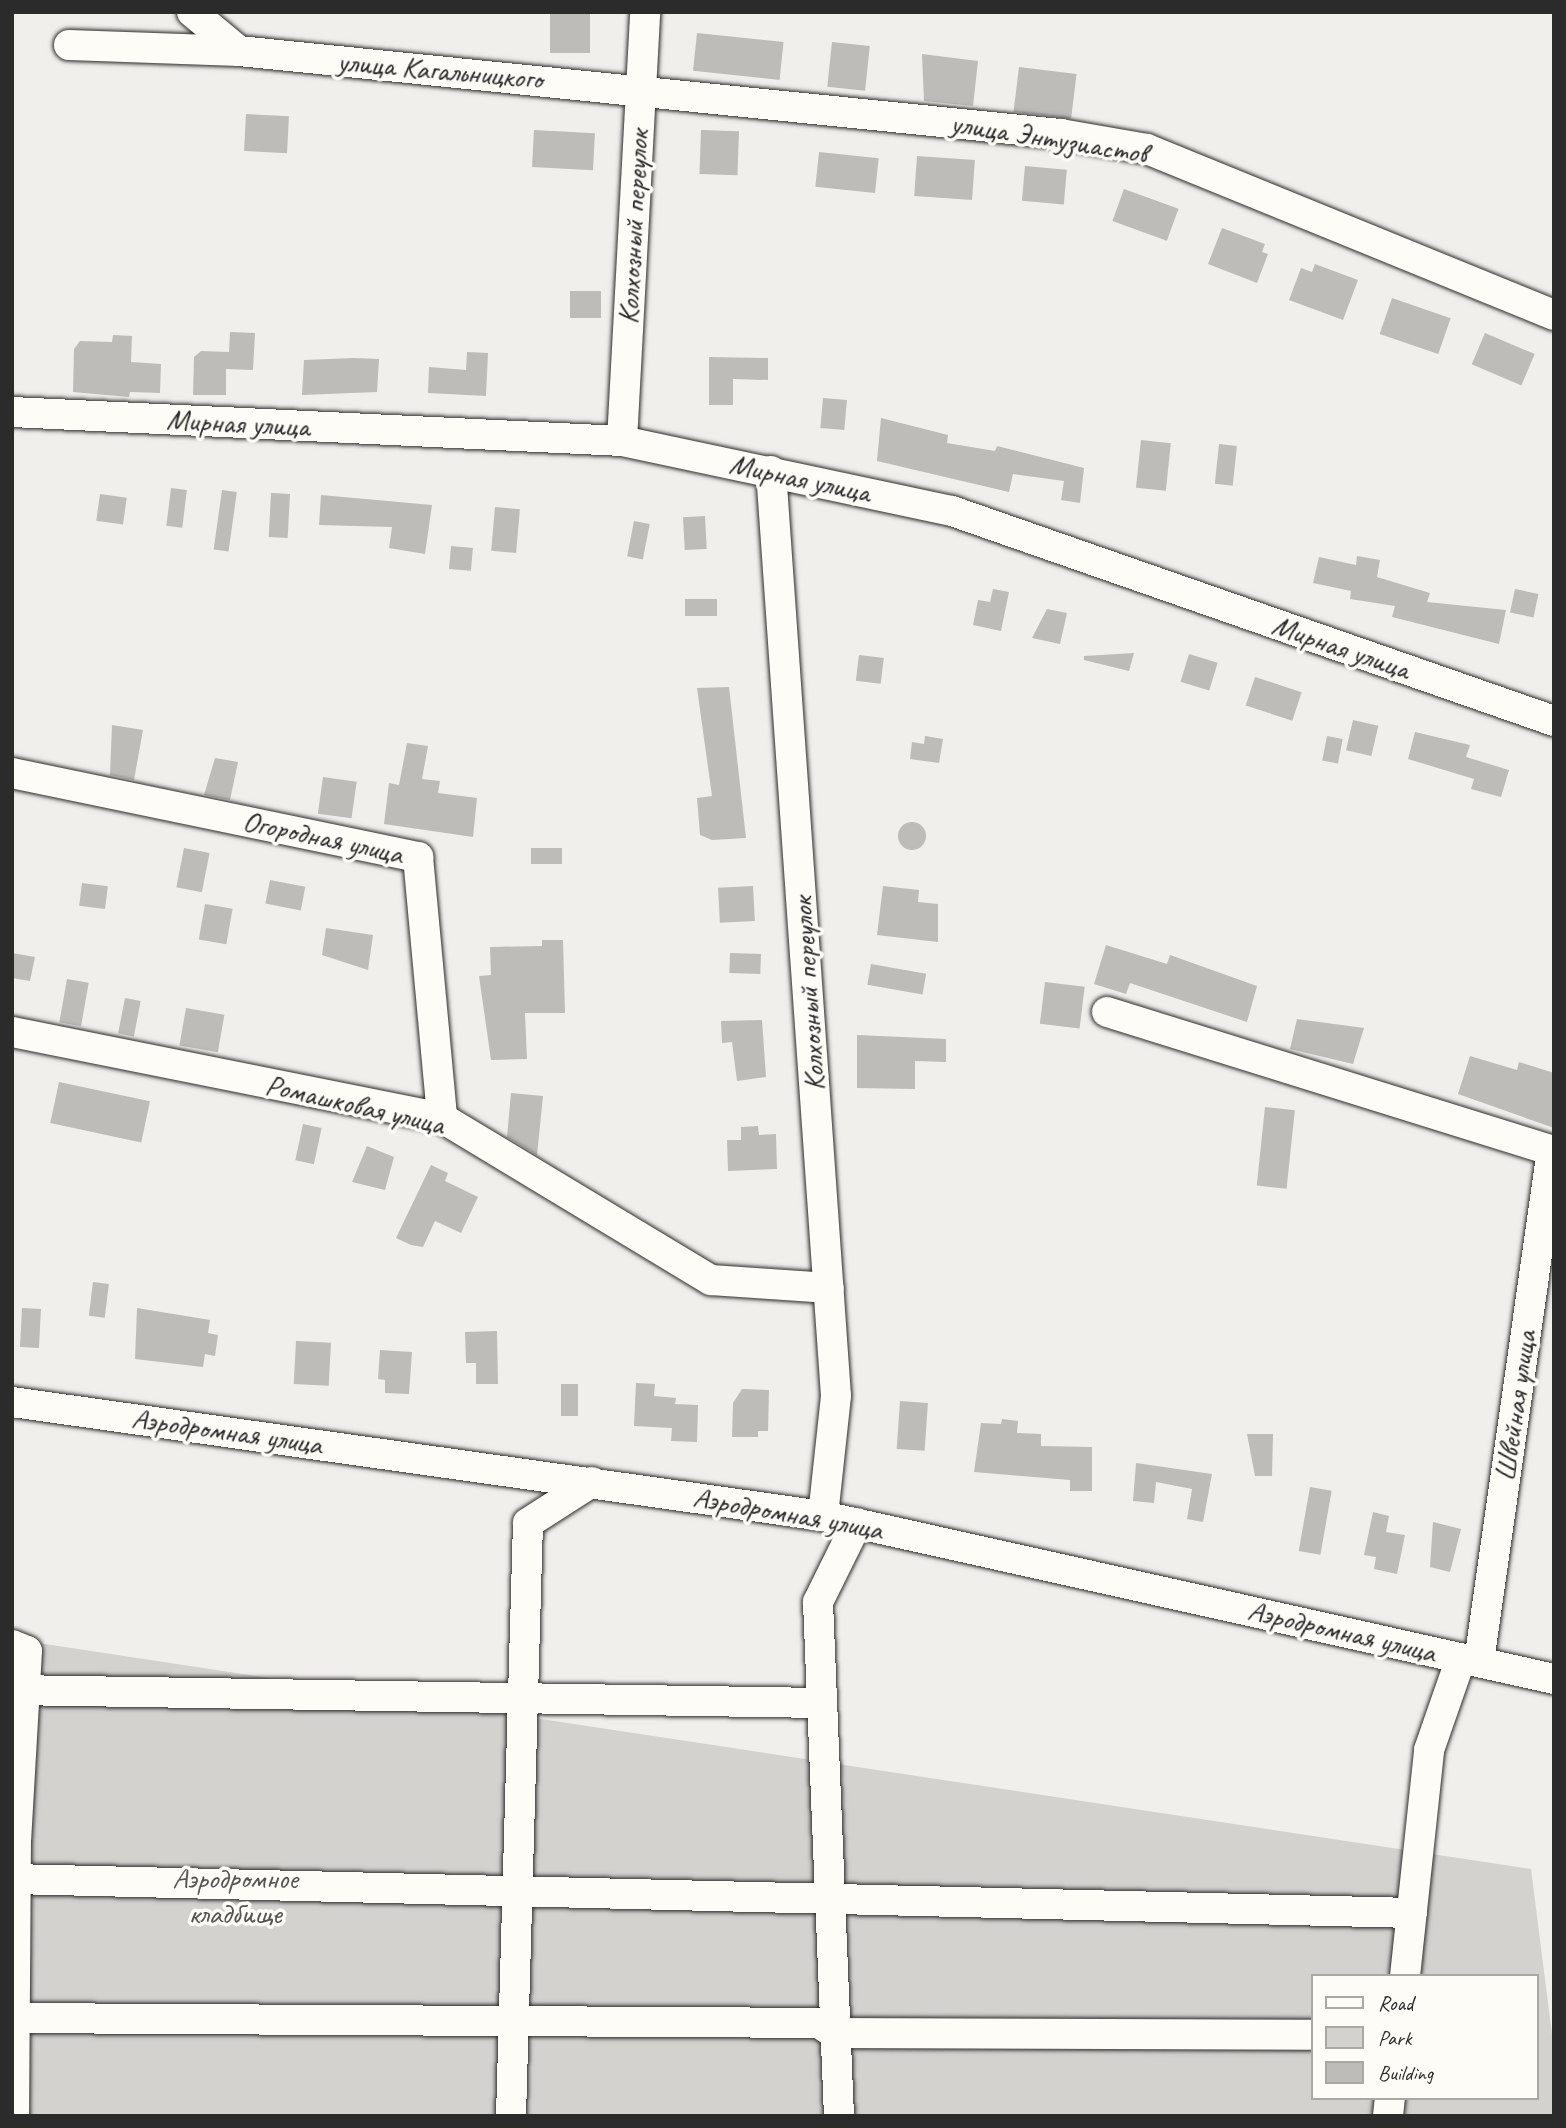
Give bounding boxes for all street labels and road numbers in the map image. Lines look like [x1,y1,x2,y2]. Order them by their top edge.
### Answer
street label: улица Кагальницкого [336,43,544,97]
street label: улица Энтузиастов [946,104,1152,172]
street label: Колхозный переулок [610,129,656,325]
street label: Мирная улица [166,401,310,445]
street label: Мирная улица [726,446,874,510]
street label: Мирная улица [1268,607,1414,687]
street label: Огородная улица [238,802,408,872]
street label: Колхозный переулок [783,896,833,1092]
street label: Ромашковая улица [261,1066,449,1142]
street label: Швейная улица [1486,1327,1544,1485]
street label: Аэродромная улица [129,1400,325,1462]
street label: Аэродромная улица [690,1478,886,1548]
street label: Аэродромная улица [1244,1592,1440,1670]

